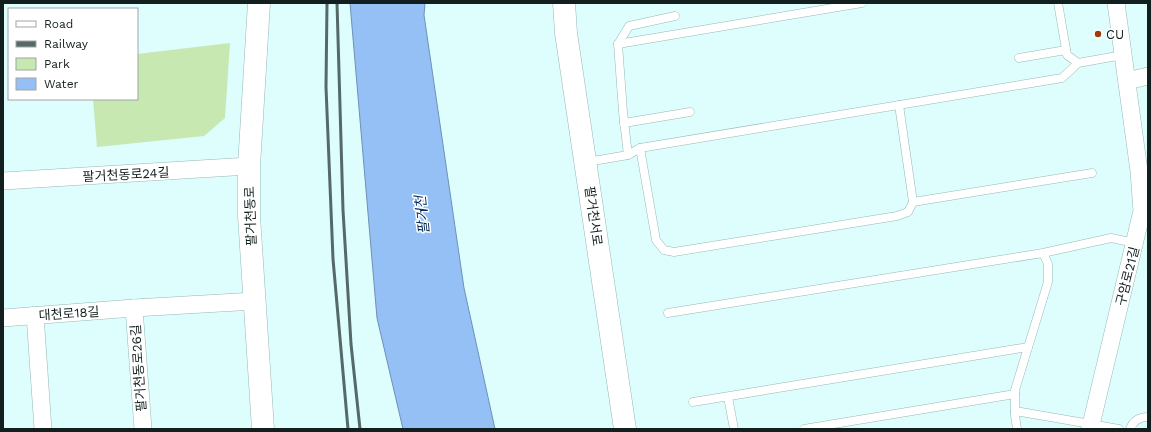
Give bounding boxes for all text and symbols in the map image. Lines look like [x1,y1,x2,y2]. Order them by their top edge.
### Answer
legend [8,8,138,100]
text: Road [44,17,73,31]
place label: CU [1106,27,1124,42]
marker: CU [1093,29,1103,39]
text: Railway [44,37,89,51]
text: Park [44,57,70,71]
text: Water [44,77,79,91]
street label: 팔거천동로24길 [82,165,170,184]
street label: 팔거천서로 [582,185,605,247]
street label: 팔거천동로 [242,186,259,246]
water label: 팔거천 [412,194,432,235]
street label: 구암로21길 [1113,245,1142,307]
street label: 대천로18길 [38,304,100,323]
street label: 팔거천동로26길 [128,324,149,412]

